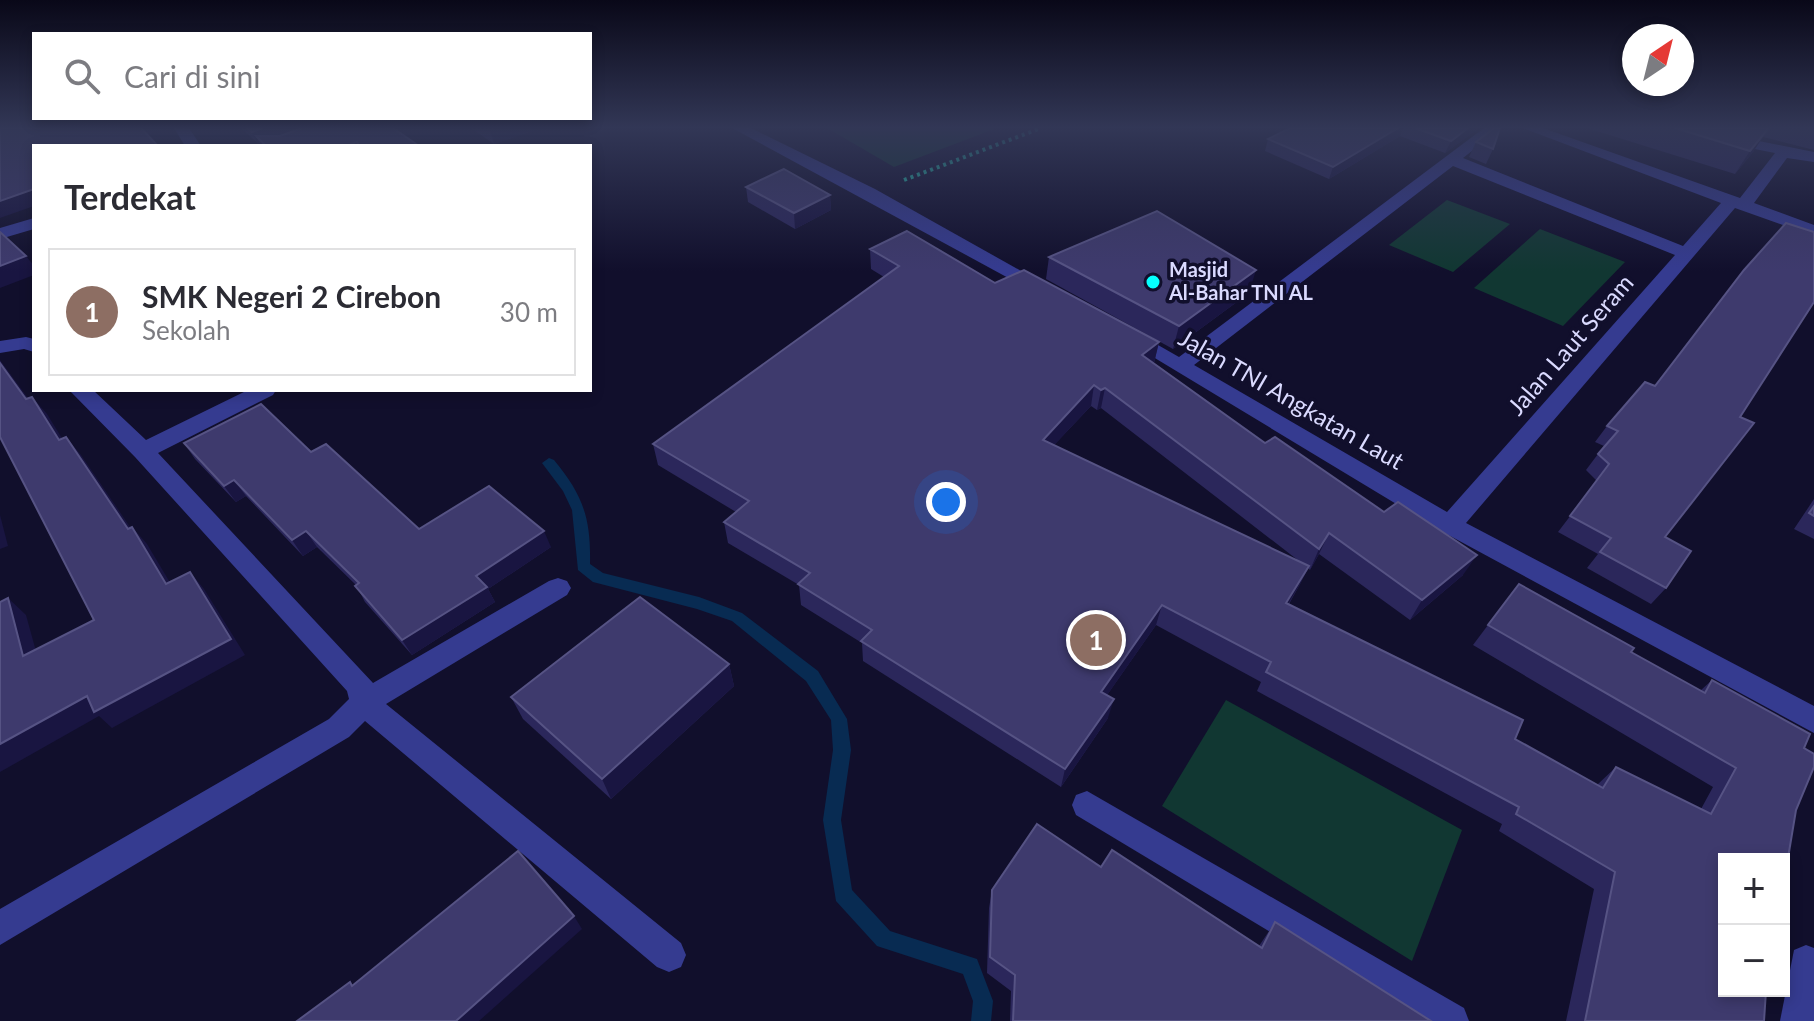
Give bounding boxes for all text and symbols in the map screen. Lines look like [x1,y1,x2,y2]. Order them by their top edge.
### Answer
north arrow [1622,24,1694,96]
search box [32,32,592,120]
icon: search [60,54,104,98]
text: Cari di sini [124,58,261,94]
text: Terdekat [64,176,196,217]
place label: Masjid Al-Bahar TNI AL [1168,257,1314,304]
street label: Jalan Laut Seram [1501,268,1639,420]
marker: Masjid Al-Bahar TNI AL [1144,273,1162,291]
text: SMK Negeri 2 Cirebon [142,278,441,314]
text: 1 [84,296,100,328]
text: 30 m [500,296,558,328]
text: Sekolah [142,314,231,346]
street label: Jalan TNI Angkatan Laut [1174,322,1410,475]
your location [926,482,966,522]
pin: 1 [1070,610,1122,670]
map controls [1718,853,1790,997]
button: + [1718,853,1790,925]
button: − [1718,925,1790,997]

